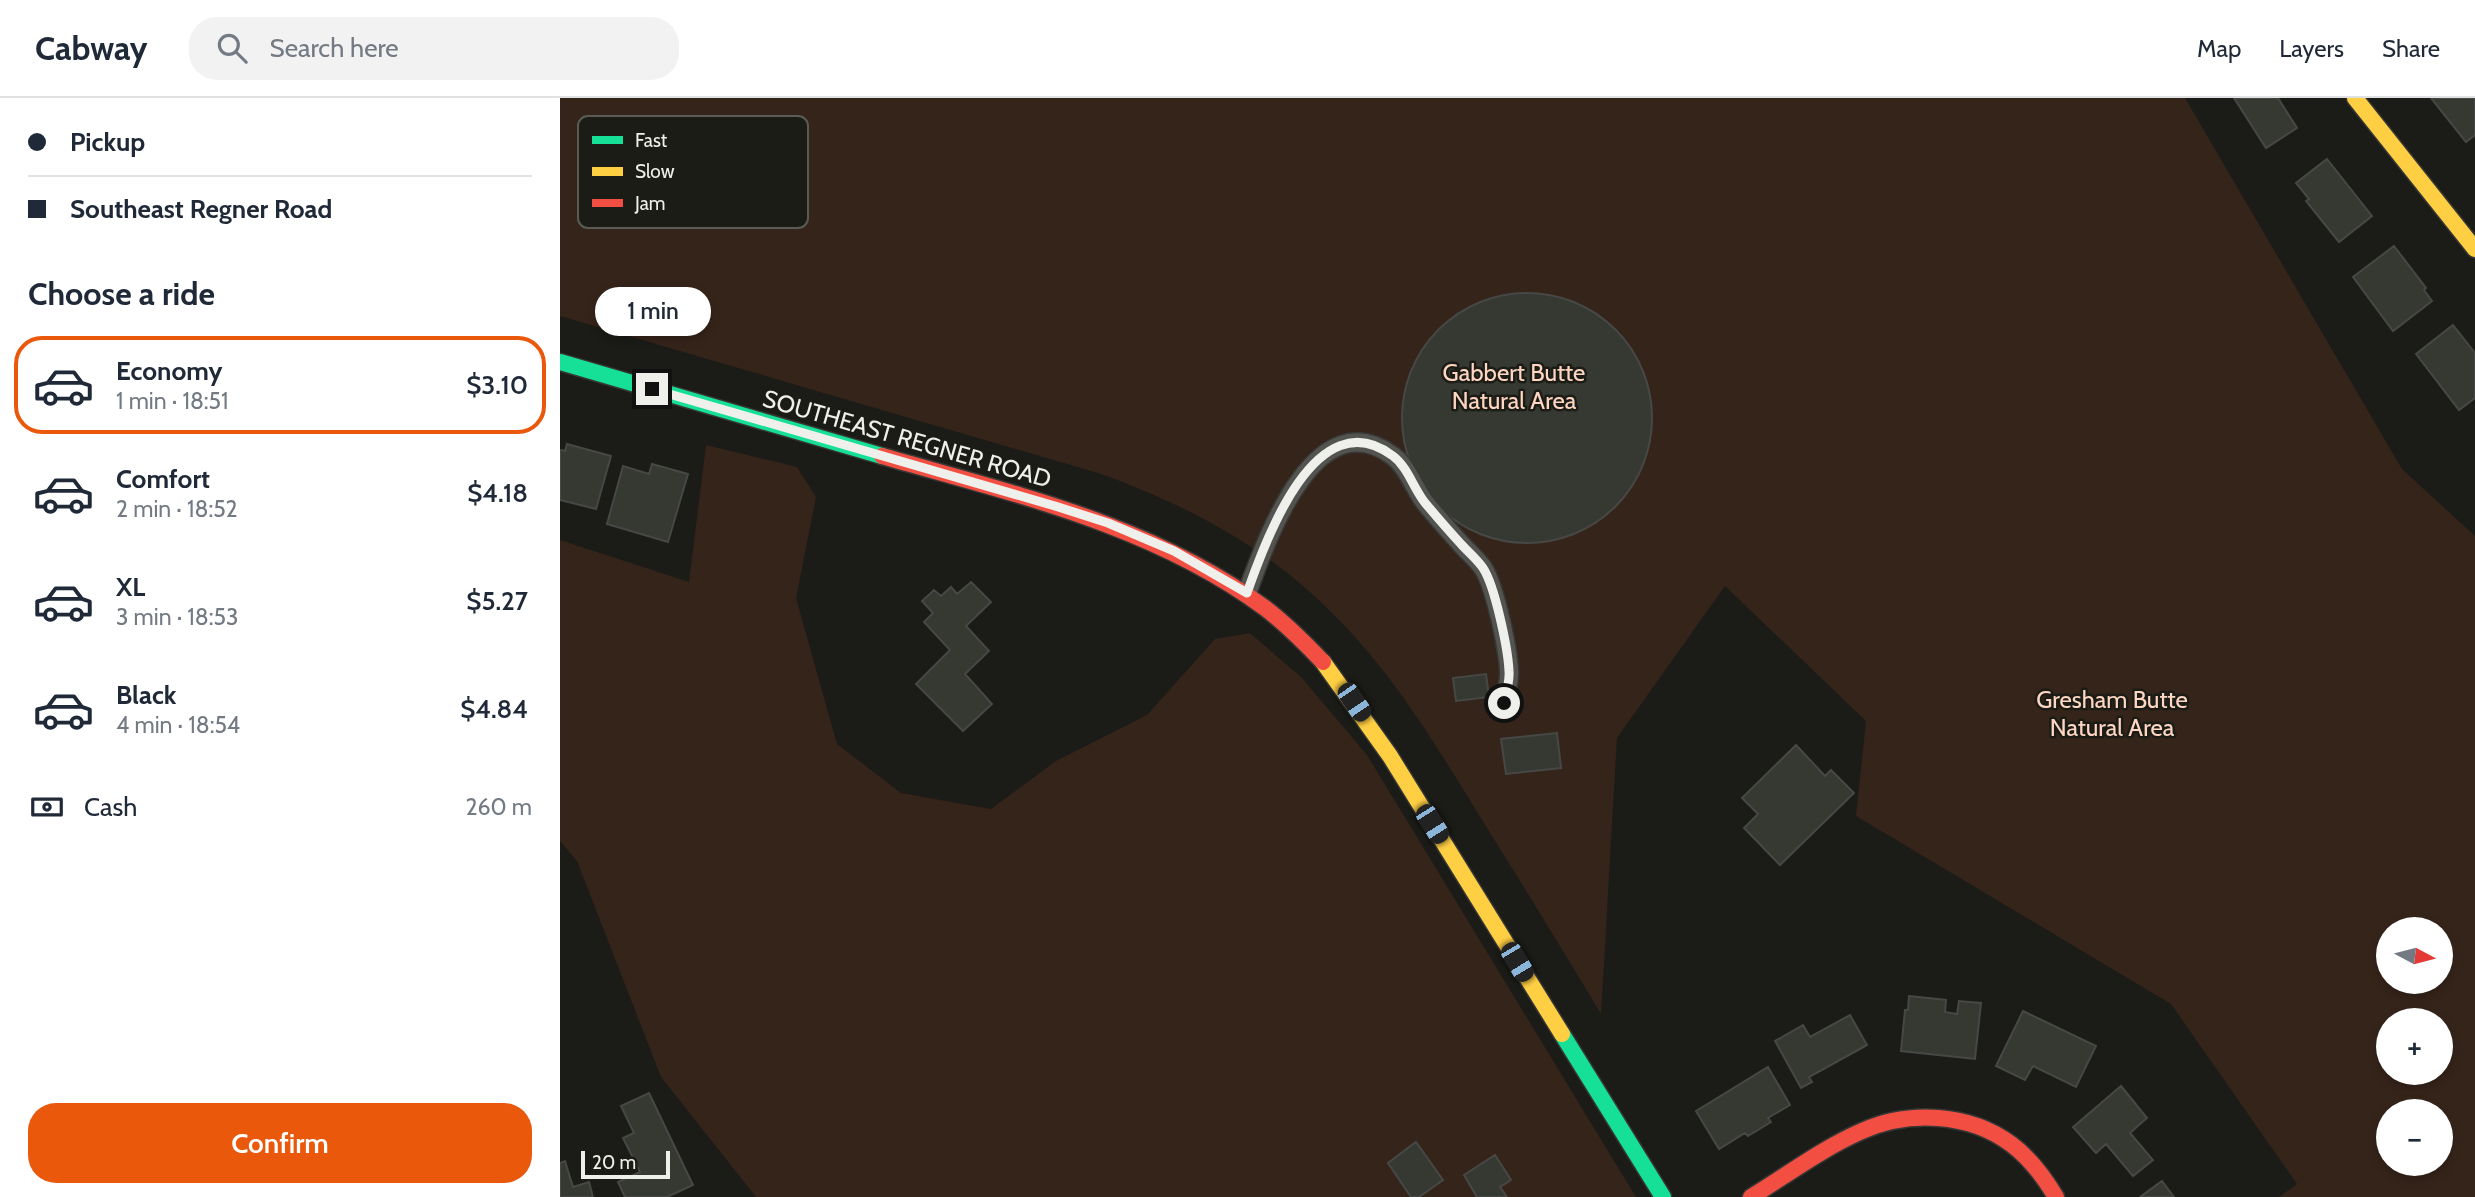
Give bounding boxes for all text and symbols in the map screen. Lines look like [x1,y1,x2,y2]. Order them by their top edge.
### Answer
search box [189,17,679,80]
text: Cabway [35,28,147,68]
icon: search [213,29,251,67]
text: Search here [269,32,399,64]
text: Map [2197,34,2241,63]
text: Layers [2279,34,2344,63]
text: Share [2382,34,2440,63]
legend [578,116,808,228]
text: Pickup [70,126,145,158]
text: Fast [635,129,668,152]
text: Slow [635,160,675,183]
text: Jam [634,192,665,215]
text: Southeast Regner Road [70,193,332,225]
text: Choose a ride [28,274,215,313]
callout: 1 min [594,288,710,336]
text: 1 min [627,297,679,325]
icon: car [32,354,95,417]
text: Economy [116,355,222,387]
park label: Gabbert Butte Natural Area [1443,358,1585,415]
text: $3.10 [466,369,528,401]
route end [636,373,668,405]
street label: SOUTHEAST REGNER ROAD [760,383,1055,494]
text: 1 min · 18:51 [116,387,229,415]
icon: car [32,462,95,525]
text: Comfort [116,463,210,495]
text: $4.18 [467,477,528,509]
text: 2 min · 18:52 [116,495,238,523]
icon: car [32,570,95,633]
text: XL [116,571,145,603]
text: $5.27 [466,585,528,617]
text: 3 min · 18:53 [116,603,238,631]
icon: car [32,678,95,741]
text: Black [116,679,176,711]
car [1334,679,1375,725]
park label: Gresham Butte Natural Area [2036,685,2188,742]
route start [1488,687,1520,719]
text: $4.84 [460,693,528,725]
text: 4 min · 18:54 [116,711,240,739]
icon: cash [28,788,66,826]
text: Cash [84,791,137,823]
text: 260 m [465,793,532,821]
car [1412,801,1453,847]
north arrow [2376,917,2454,994]
map controls [2376,917,2453,1176]
car [1498,939,1537,985]
button: + [2376,1008,2453,1085]
button: − [2376,1099,2453,1176]
button: Confirm [28,1103,532,1183]
scale bar [581,1148,670,1180]
text: 20 m [592,1151,636,1174]

